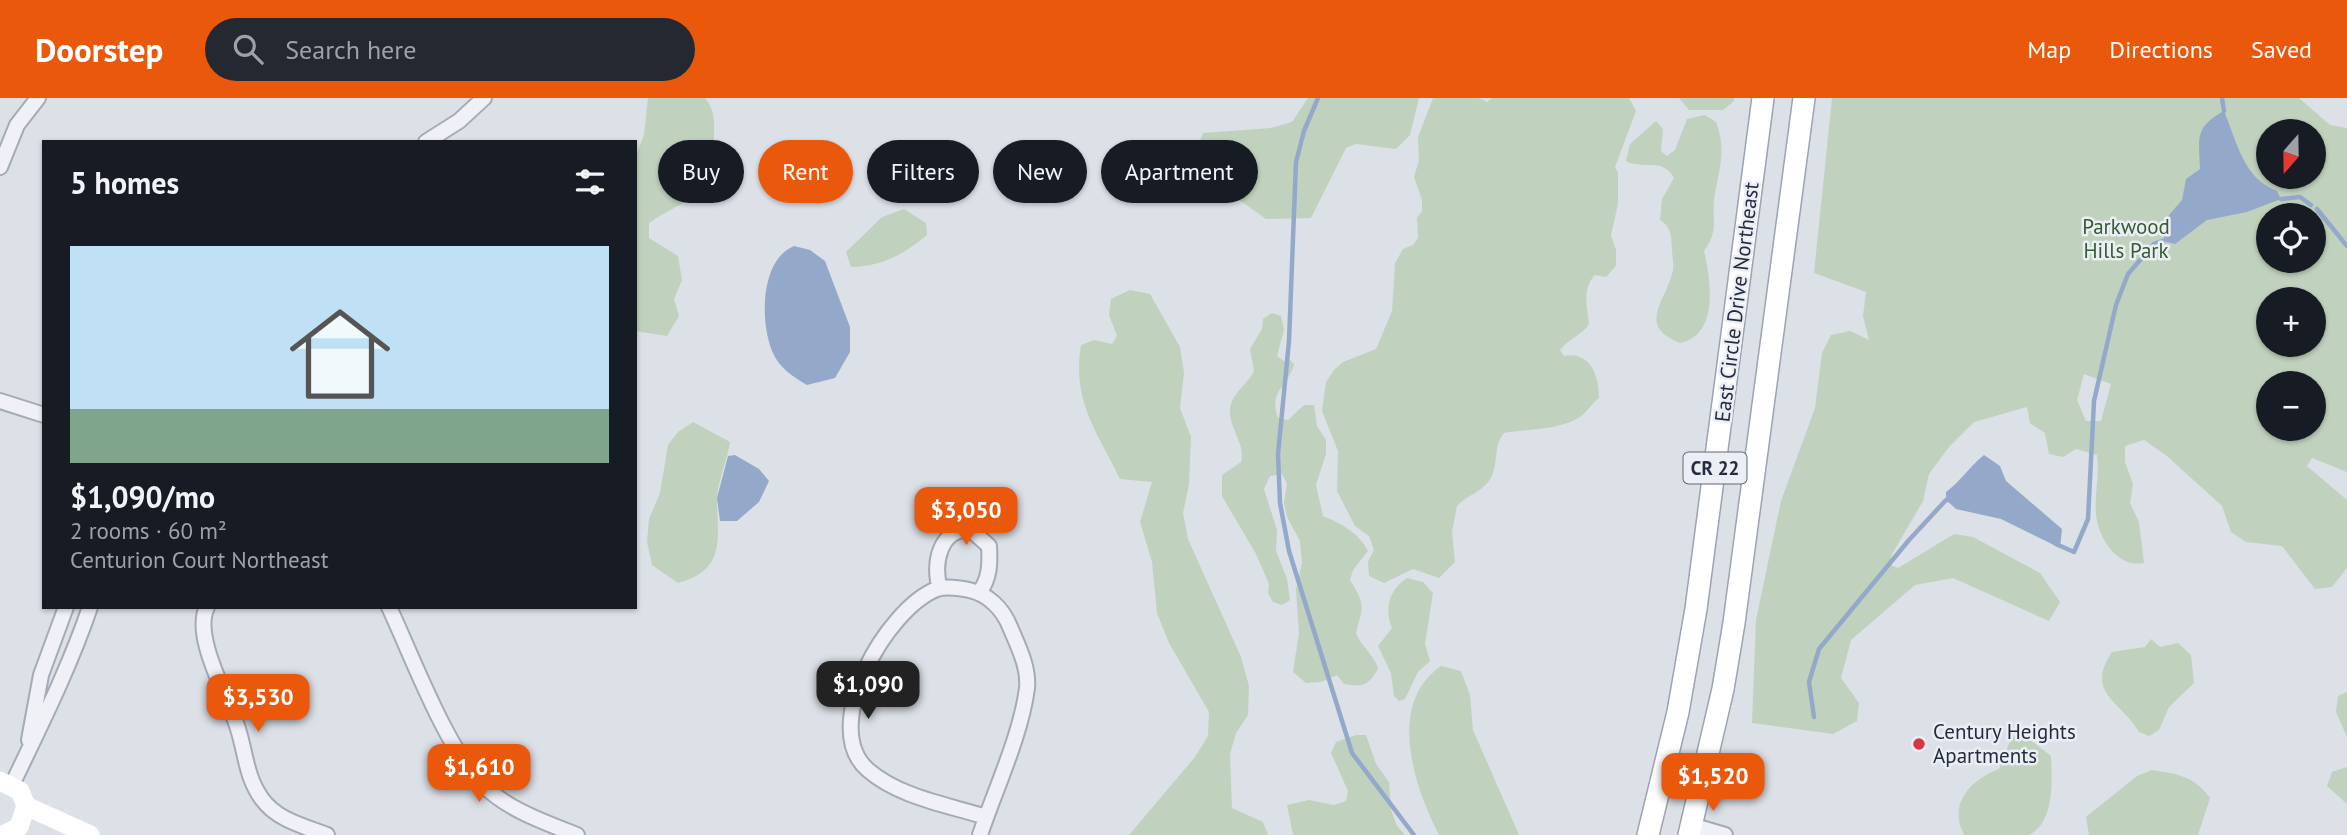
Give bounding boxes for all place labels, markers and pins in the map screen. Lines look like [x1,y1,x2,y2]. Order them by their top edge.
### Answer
pin: $3,050 [909,488,1023,547]
pin: $1,090 [811,662,925,721]
pin: $3,530 [201,674,315,734]
place label: Century Heights Apartments [1933,718,2076,769]
marker: Century Heights Apartments [1911,736,1927,752]
pin: $1,610 [422,744,536,804]
pin: $1,520 [1656,754,1770,813]

